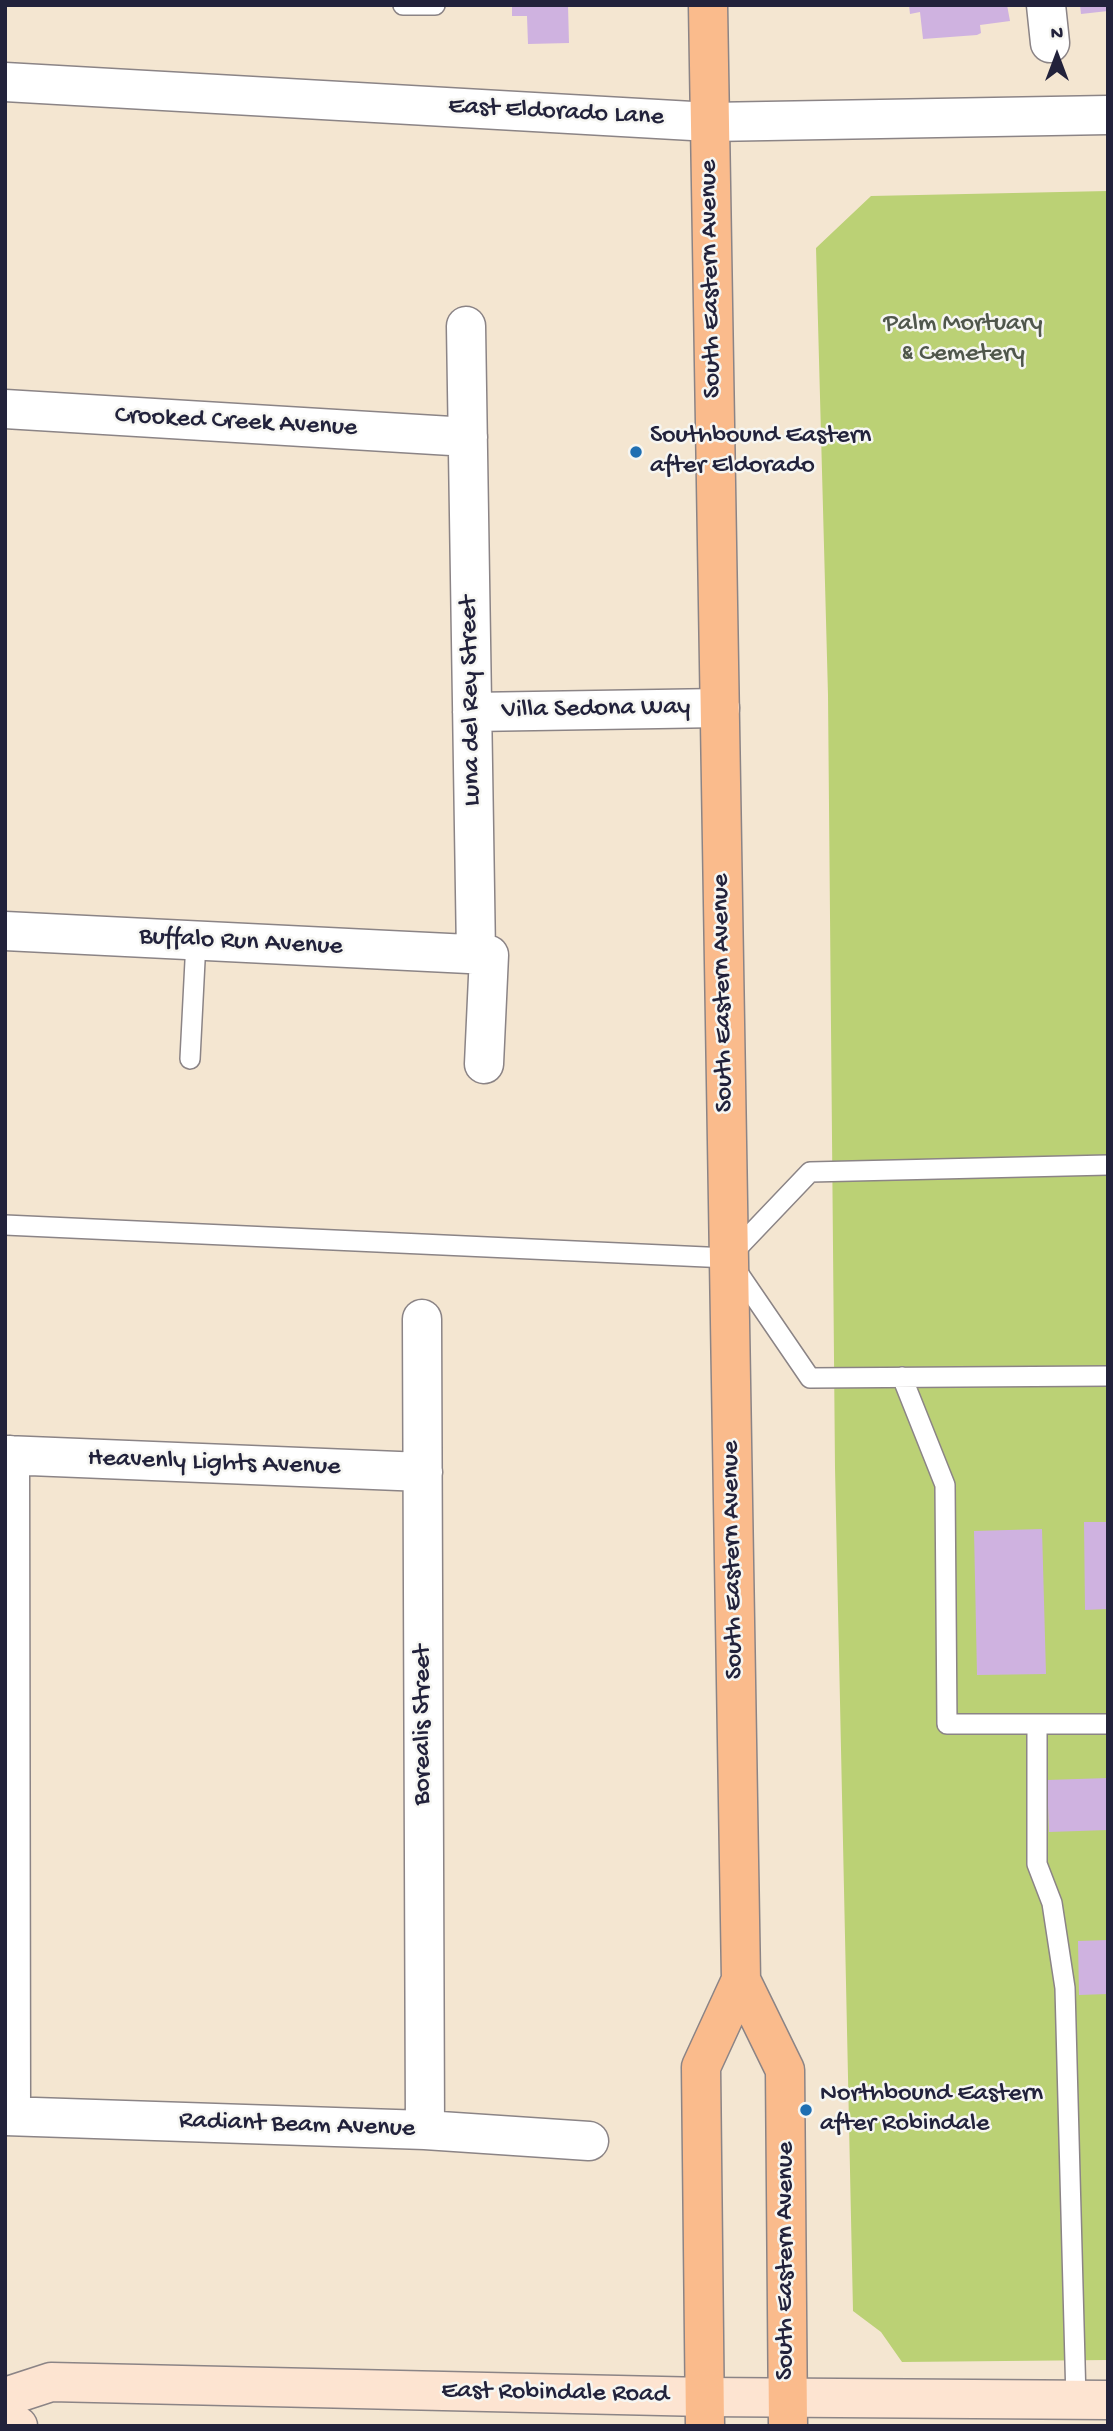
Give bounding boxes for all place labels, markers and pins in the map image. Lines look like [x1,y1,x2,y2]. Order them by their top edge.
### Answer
place label: Southbound Eastern after Eldorado [650,421,871,482]
marker: Southbound Eastern after Eldorado [628,444,644,460]
place label: Northbound Eastern after Robindale [820,2079,1043,2140]
marker: Northbound Eastern after Robindale [798,2102,814,2118]

